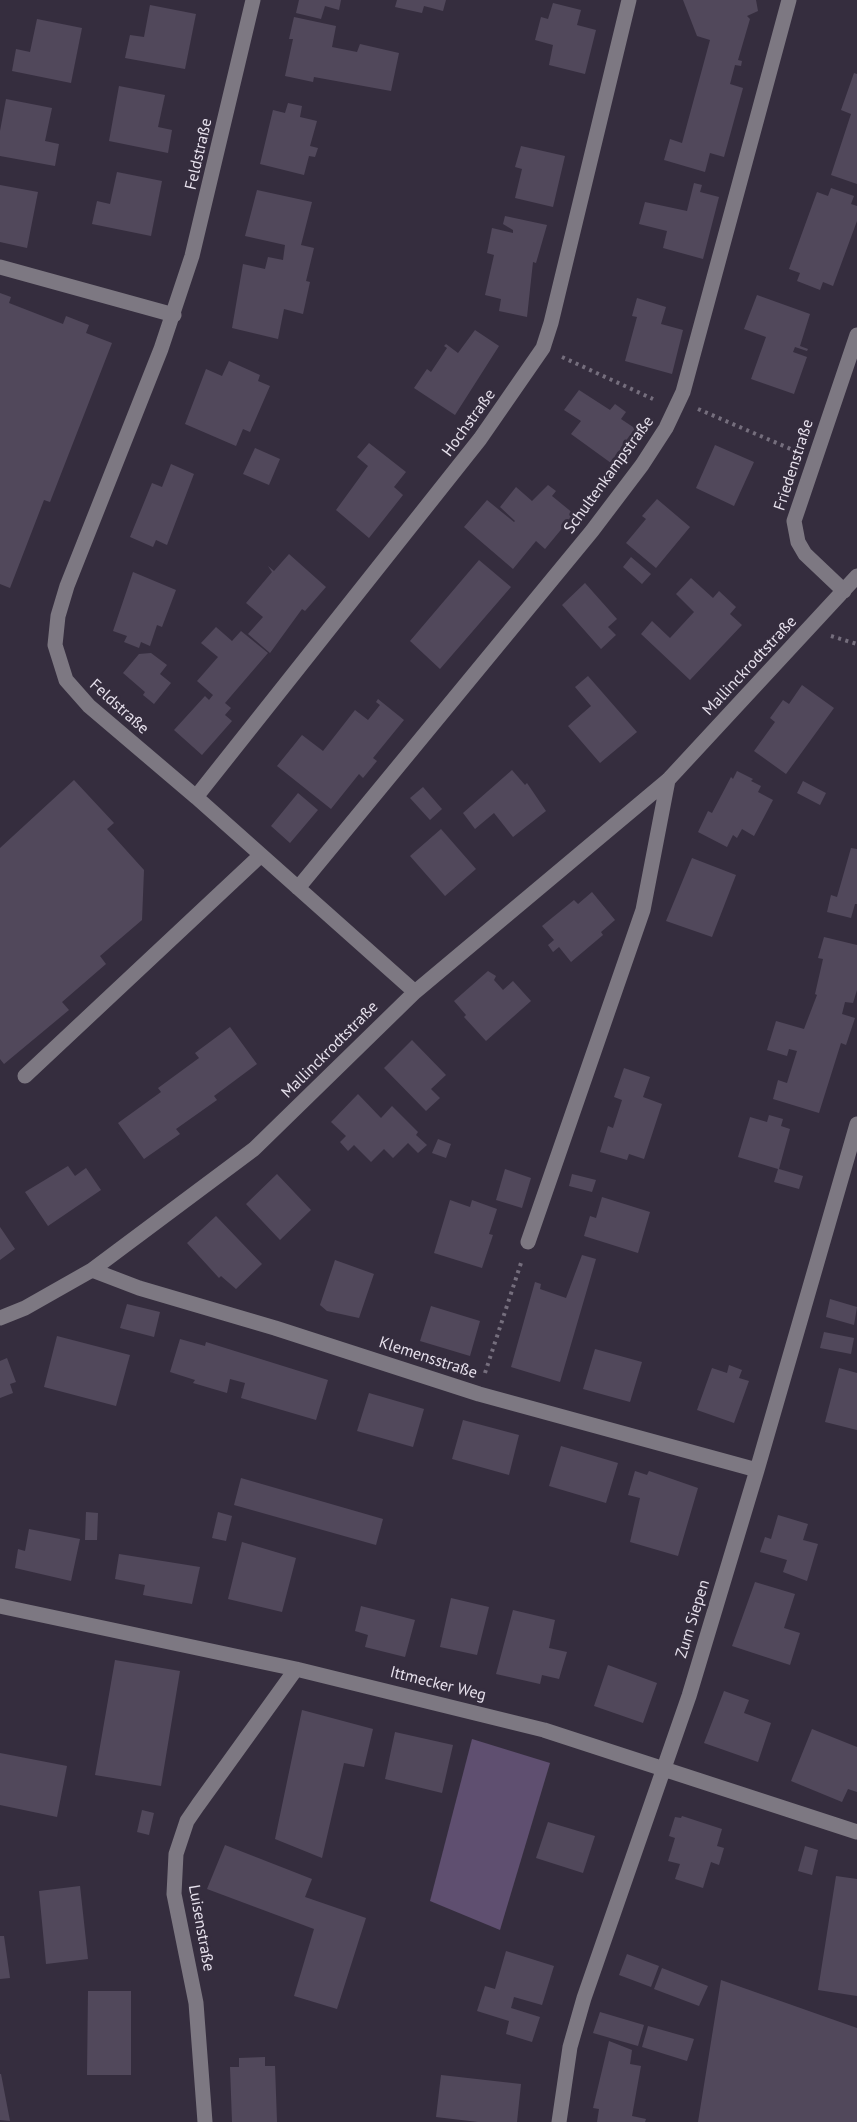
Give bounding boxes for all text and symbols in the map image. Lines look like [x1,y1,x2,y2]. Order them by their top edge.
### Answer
street label: Feldstraße [181,116,217,192]
street label: Hochstraße [438,386,500,460]
street label: Schultenkampstraße [560,413,658,537]
street label: Friedenstraße [770,417,818,513]
street label: Mallinckrodtstraße [699,612,801,720]
street label: Feldstraße [86,676,152,738]
street label: Mallinckrodtstraße [278,998,382,1102]
street label: Klemensstraße [376,1333,480,1383]
street label: Zum Siepen [672,1578,714,1660]
street label: Ittmecker Weg [388,1663,488,1705]
street label: Luisenstraße [184,1883,218,1973]

